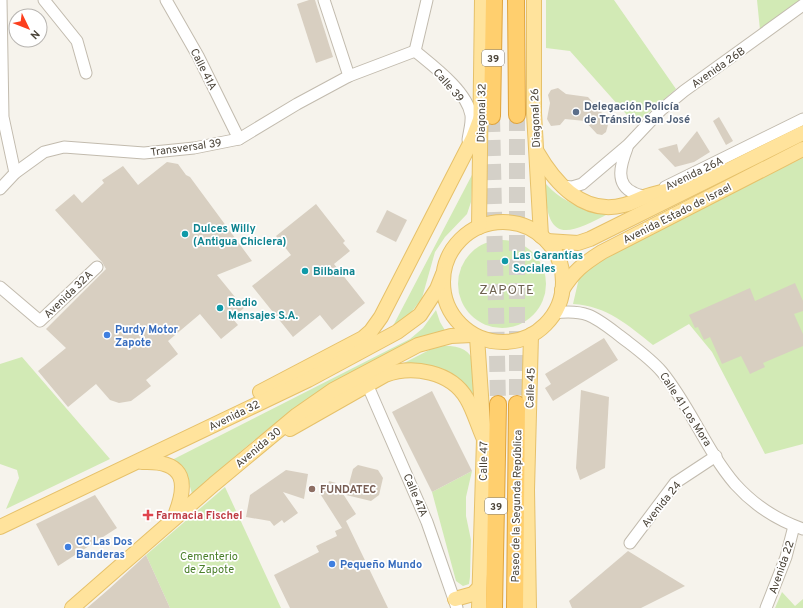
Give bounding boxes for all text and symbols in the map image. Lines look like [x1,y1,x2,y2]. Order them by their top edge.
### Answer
north arrow [8,8,48,48]
text: N [27,26,42,42]
street label: Avenida 26B [689,44,748,92]
street label: Calle 41A [187,46,220,93]
road number: 39 [482,50,504,66]
street label: Calle 39 [430,66,467,105]
street label: Diagonal 32 [474,83,490,143]
street label: Diagonal 26 [528,88,544,148]
place label: Delegación Policía de Tránsito San José [584,100,690,127]
marker: Delegación Policía de Tránsito San José [571,107,581,117]
street label: Transversal 39 [150,136,223,160]
street label: Avenida 26A [663,154,726,194]
street label: Avenida Estado de Israel [621,180,734,247]
place label: Dulces Willy (Antigua Chiclera) [193,222,286,249]
marker: Dulces Willy (Antigua Chiclera) [180,229,190,239]
place label: Las Garantías Sociales [513,249,583,276]
marker: Las Garantías Sociales [500,256,510,266]
place label: Bilbaina [313,265,355,279]
marker: Bilbaina [300,266,310,276]
street label: Avenida 32A [41,268,96,322]
district label: ZAPOTE [479,283,535,299]
place label: Radio Mensajes S.A. [228,296,298,323]
marker: Radio Mensajes S.A. [215,303,225,313]
place label: Purdy Motor Zapote [115,323,179,350]
marker: Purdy Motor Zapote [102,330,112,340]
street label: Calle 45 [523,367,539,409]
street label: Calle 41 Los Mora [656,370,714,449]
street label: Avenida 32 [207,398,262,434]
street label: Avenida 30 [233,425,284,471]
street label: Paseo de la Segunda República [509,429,525,582]
street label: Calle 47 [477,441,491,481]
street label: Calle 47A [400,472,430,519]
street label: Avenida 24 [639,479,685,531]
place label: FUNDATEC [320,483,376,497]
marker: FUNDATEC [307,484,317,494]
road number: 39 [485,498,507,514]
place label: Farmacia Fischel [156,509,242,523]
marker: Farmacia Fischel [143,510,153,520]
place label: CC Las Dos Banderas [76,535,132,562]
street label: Avenida 22 [766,539,798,596]
marker: CC Las Dos Banderas [63,542,73,552]
park label: Cementerio de Zapote [180,550,238,577]
place label: Pequeño Mundo [340,558,422,572]
marker: Pequeño Mundo [327,559,337,569]

